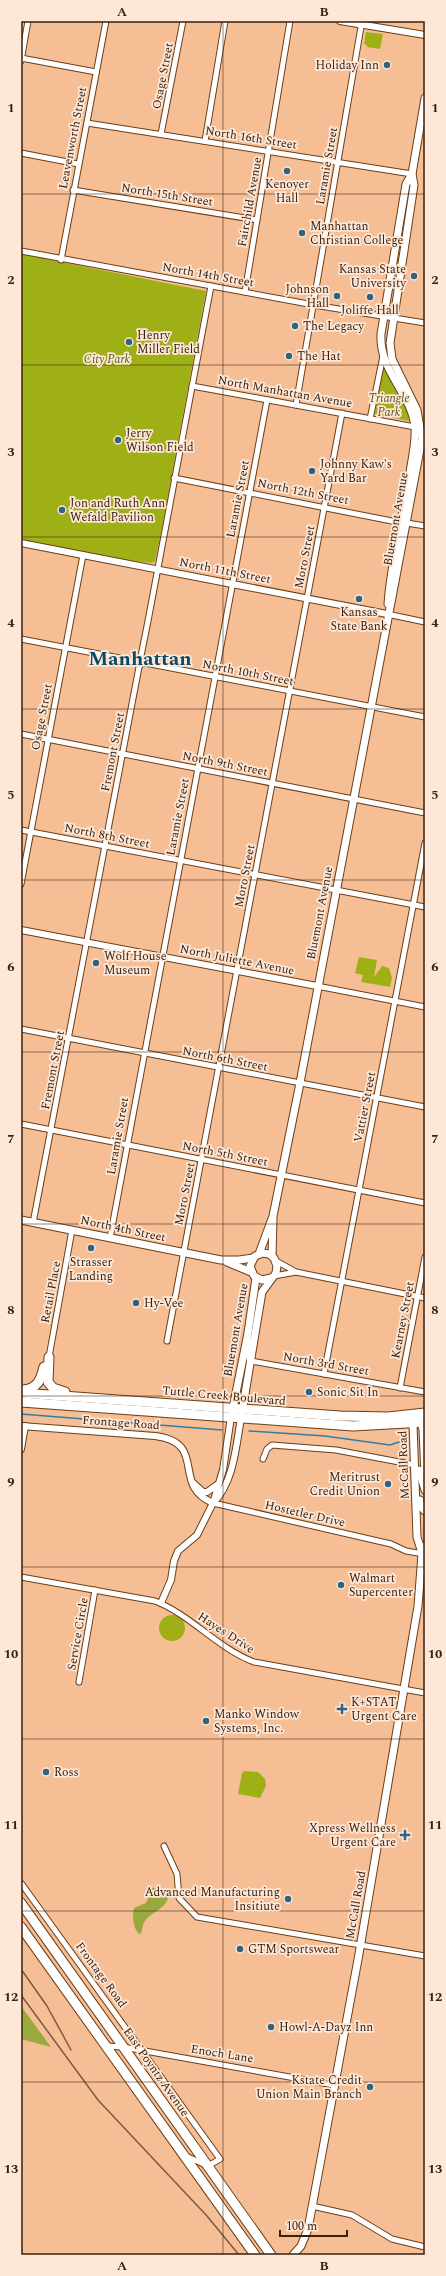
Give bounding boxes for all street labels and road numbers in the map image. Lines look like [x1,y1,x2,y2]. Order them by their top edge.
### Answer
street label: Osage Street [147,41,179,111]
street label: Leavenworth Street [54,85,92,191]
street label: North 16th Street [204,121,298,155]
street label: Laramie Street [311,126,343,206]
street label: Fairchild Avenue [233,155,267,248]
street label: North 15th Street [120,178,214,212]
street label: North 14th Street [161,258,255,292]
street label: North Manhattan Avenue [216,371,354,413]
street label: Laramie Street [221,459,255,539]
street label: Bluemont Avenue [378,471,414,567]
street label: North 12th Street [256,474,350,510]
street label: Moro Street [290,524,320,590]
street label: North 11th Street [178,553,272,589]
street label: North 10th Street [201,655,295,691]
street label: Osage Street [26,682,58,752]
street label: Fremont Street [96,711,130,793]
street label: North 9th Street [181,746,269,782]
street label: Laramie Street [161,777,195,857]
street label: North 8th Street [63,818,151,854]
street label: Moro Street [230,843,260,909]
street label: Bluemont Avenue [302,865,338,961]
street label: North Juliette Avenue [178,940,296,980]
street label: Fremont Street [36,1029,70,1111]
street label: North 6th Street [181,1041,269,1077]
street label: Vattier Street [349,1070,381,1144]
street label: Laramie Street [102,1096,134,1176]
street label: North 5th Street [181,1136,269,1172]
street label: Moro Street [170,1161,200,1227]
street label: North 4th Street [79,1211,167,1247]
street label: Retail Place [36,1259,66,1325]
street label: Kearney Street [386,1280,420,1360]
street label: Bluemont Avenue [218,1282,254,1378]
street label: North 3rd Street [281,1347,371,1381]
street label: Tuttle Creek Boulevard [161,1381,287,1411]
street label: Frontage Road [82,1411,161,1435]
street label: McCall Road [393,1430,415,1500]
street label: Hostetler Drive [263,1496,347,1533]
street label: Service Circle [62,1596,94,1672]
street label: Hayes Drive [194,1607,258,1659]
street label: McCall Road [341,1869,371,1941]
street label: Frontage Road [71,1938,132,2012]
street label: East Poyntz Avenue [118,2023,194,2121]
street label: Enoch Lane [189,2040,255,2068]

